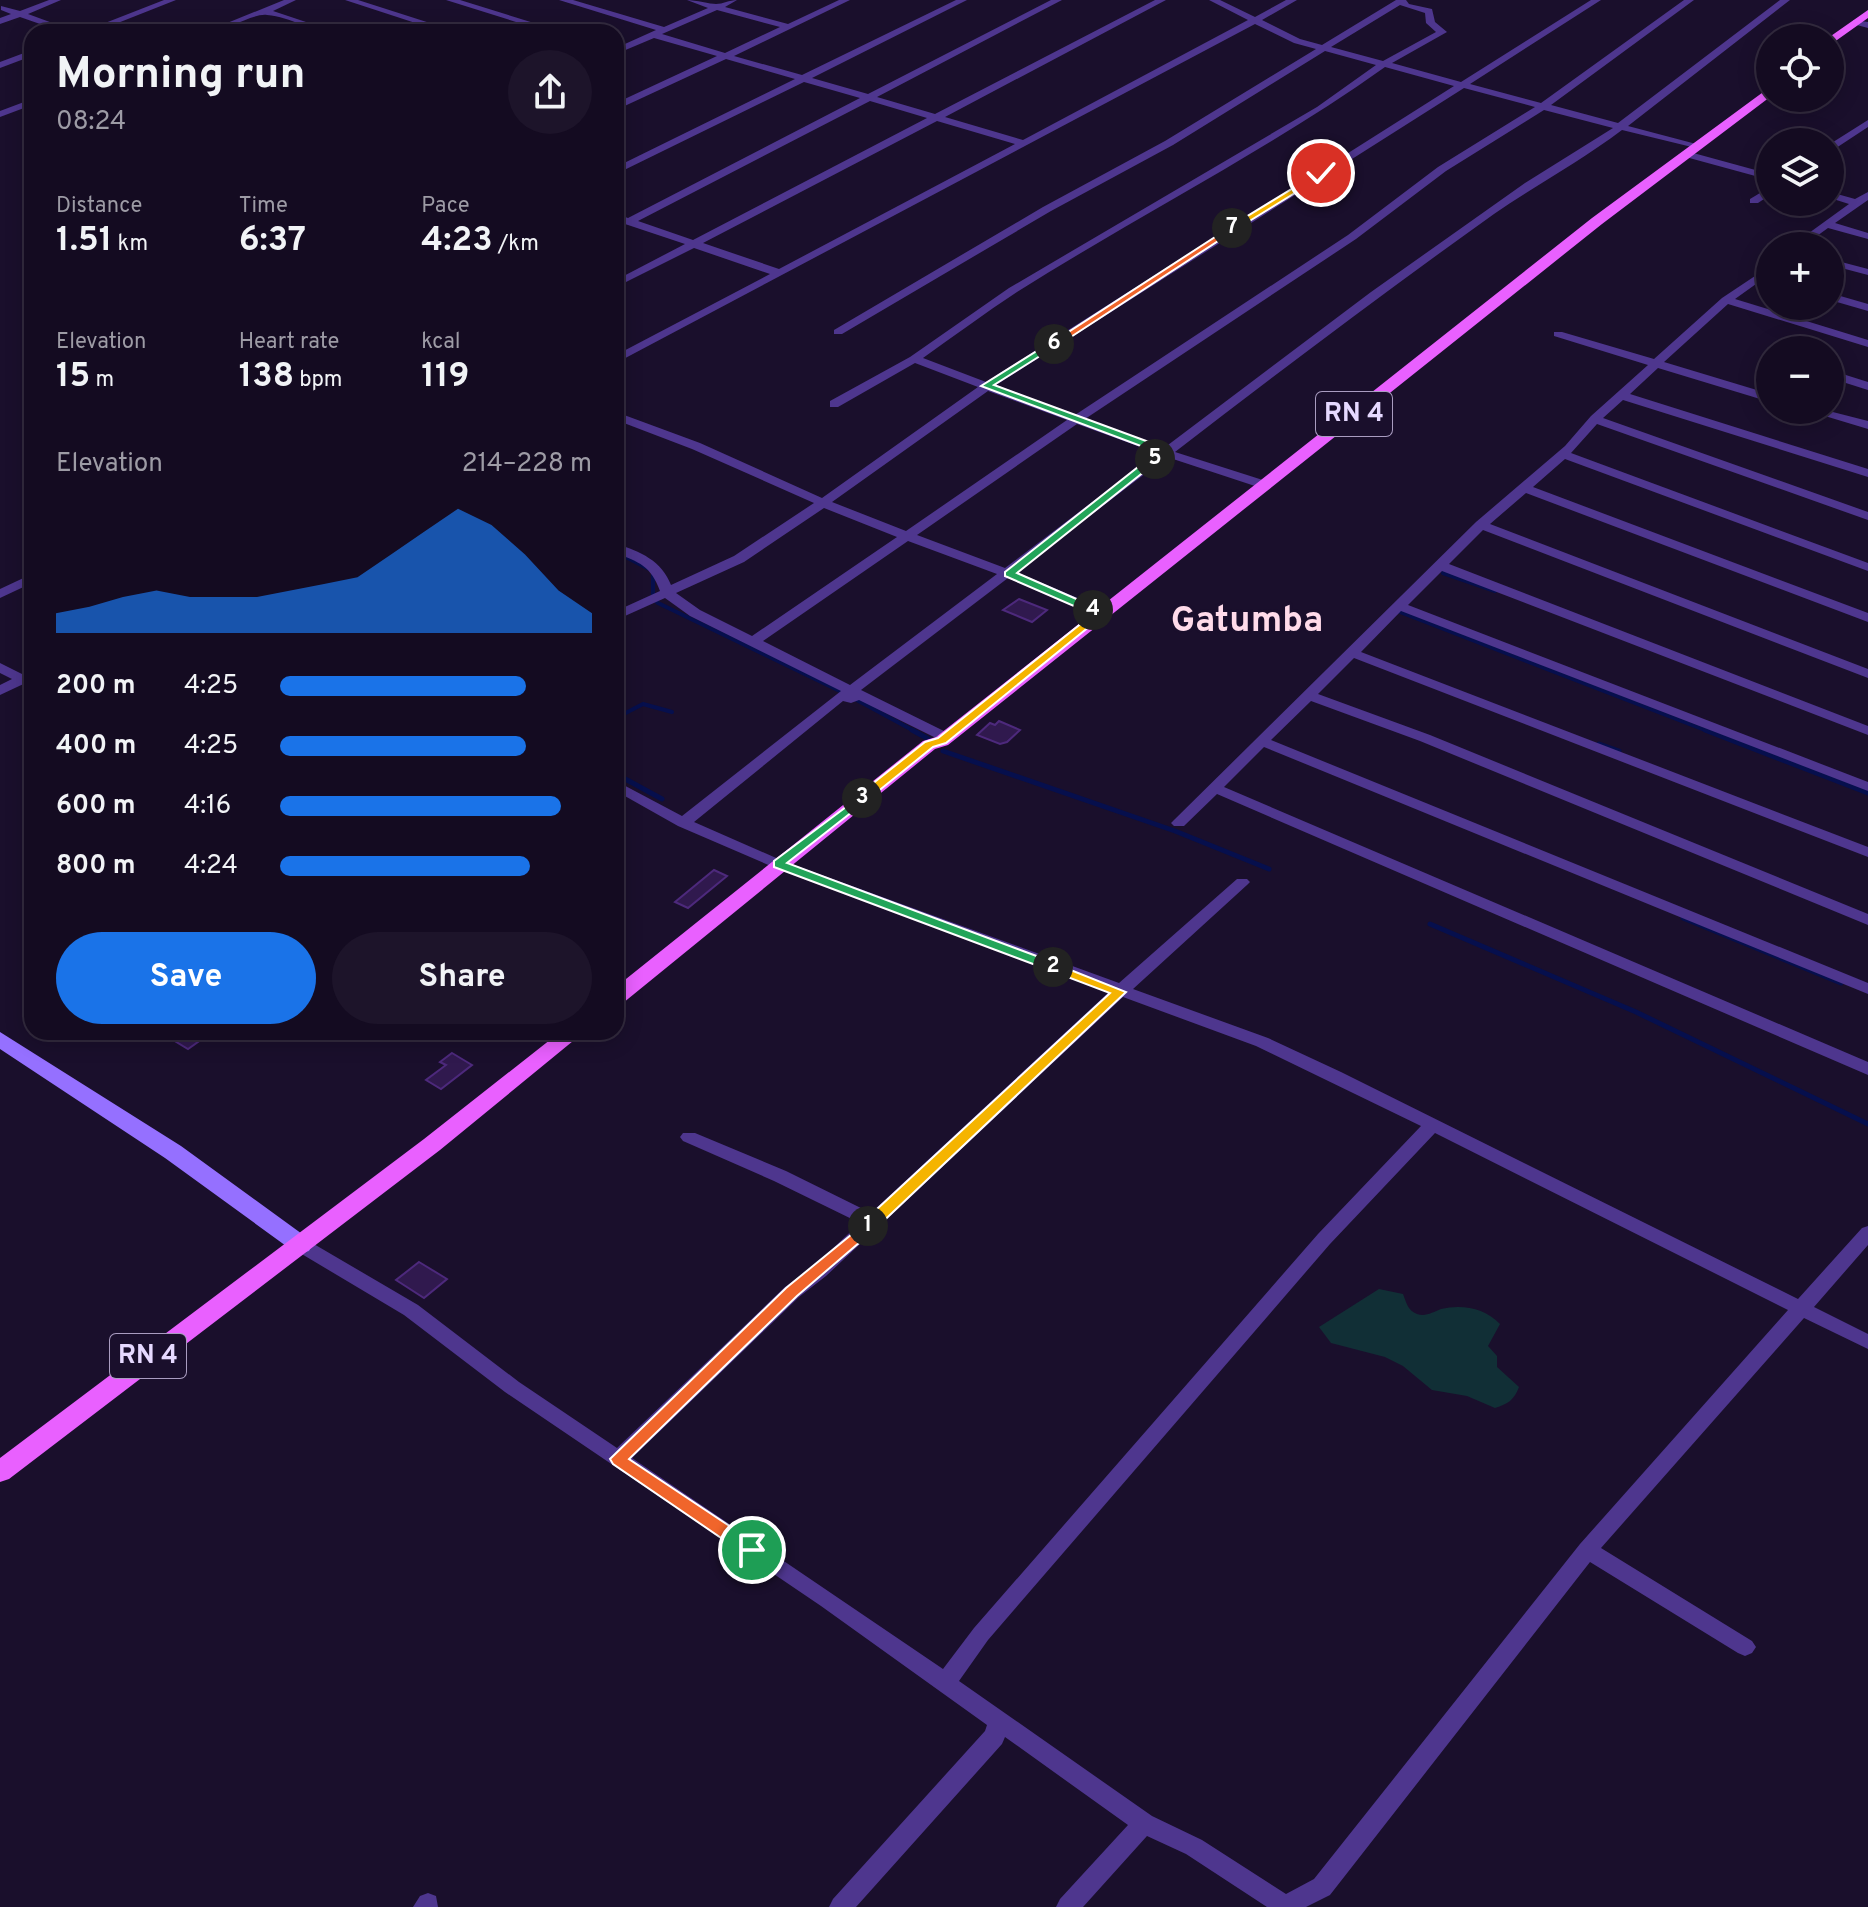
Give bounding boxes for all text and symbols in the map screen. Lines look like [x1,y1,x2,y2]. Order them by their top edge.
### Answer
map controls [1756,24,1844,424]
button: locate [1756,24,1844,112]
text: Morning run [56,48,306,104]
button: share [508,50,592,134]
text: 08:24 [56,106,126,139]
button: layers [1756,128,1844,216]
pin [1287,139,1355,207]
icon: check [1299,151,1343,195]
text: Distance [56,193,142,220]
text: Time [239,193,288,220]
text: Pace [421,193,470,220]
pin: 7 [1212,208,1252,248]
text: 7 [1226,214,1238,241]
text: 1.51 [56,220,112,263]
text: 6:37 [239,220,306,263]
text: 4:23 [421,220,493,263]
text: km [112,231,148,258]
text: /km [493,231,539,258]
button: + [1756,232,1844,320]
pin: 6 [1034,324,1074,364]
text: Elevation [56,329,146,356]
text: Heart rate [239,329,339,356]
text: kcal [421,329,460,356]
text: 6 [1047,330,1061,357]
button: − [1756,336,1844,424]
text: 15 [56,356,90,399]
text: 138 [239,356,294,399]
text: 119 [421,356,469,399]
text: m [90,367,114,394]
text: bpm [294,367,342,394]
road number: RN 4 [1316,392,1392,436]
pin: 5 [1135,439,1175,479]
text: 5 [1148,445,1162,472]
text: Elevation [56,448,163,481]
text: 214–228 m [462,448,592,481]
pin: 4 [1073,590,1113,630]
text: 4 [1086,596,1100,623]
district label: Gatumba [1171,599,1323,645]
text: 200 m [56,670,135,703]
text: 4:25 [184,670,238,703]
text: 400 m [56,730,136,763]
text: 4:25 [184,730,238,763]
pin: 3 [842,778,882,818]
text: 3 [855,784,869,811]
text: 600 m [56,790,136,823]
text: 4:16 [184,790,231,823]
text: 800 m [56,850,136,883]
text: 4:24 [184,850,238,883]
button: Save [56,932,316,1024]
button: Share [332,932,592,1024]
pin: 2 [1033,947,1073,987]
text: 2 [1046,953,1060,980]
pin: 1 [848,1206,888,1246]
text: 1 [864,1212,872,1239]
road number: RN 4 [110,1334,186,1378]
pin [718,1516,786,1584]
icon: arrive [730,1528,774,1572]

